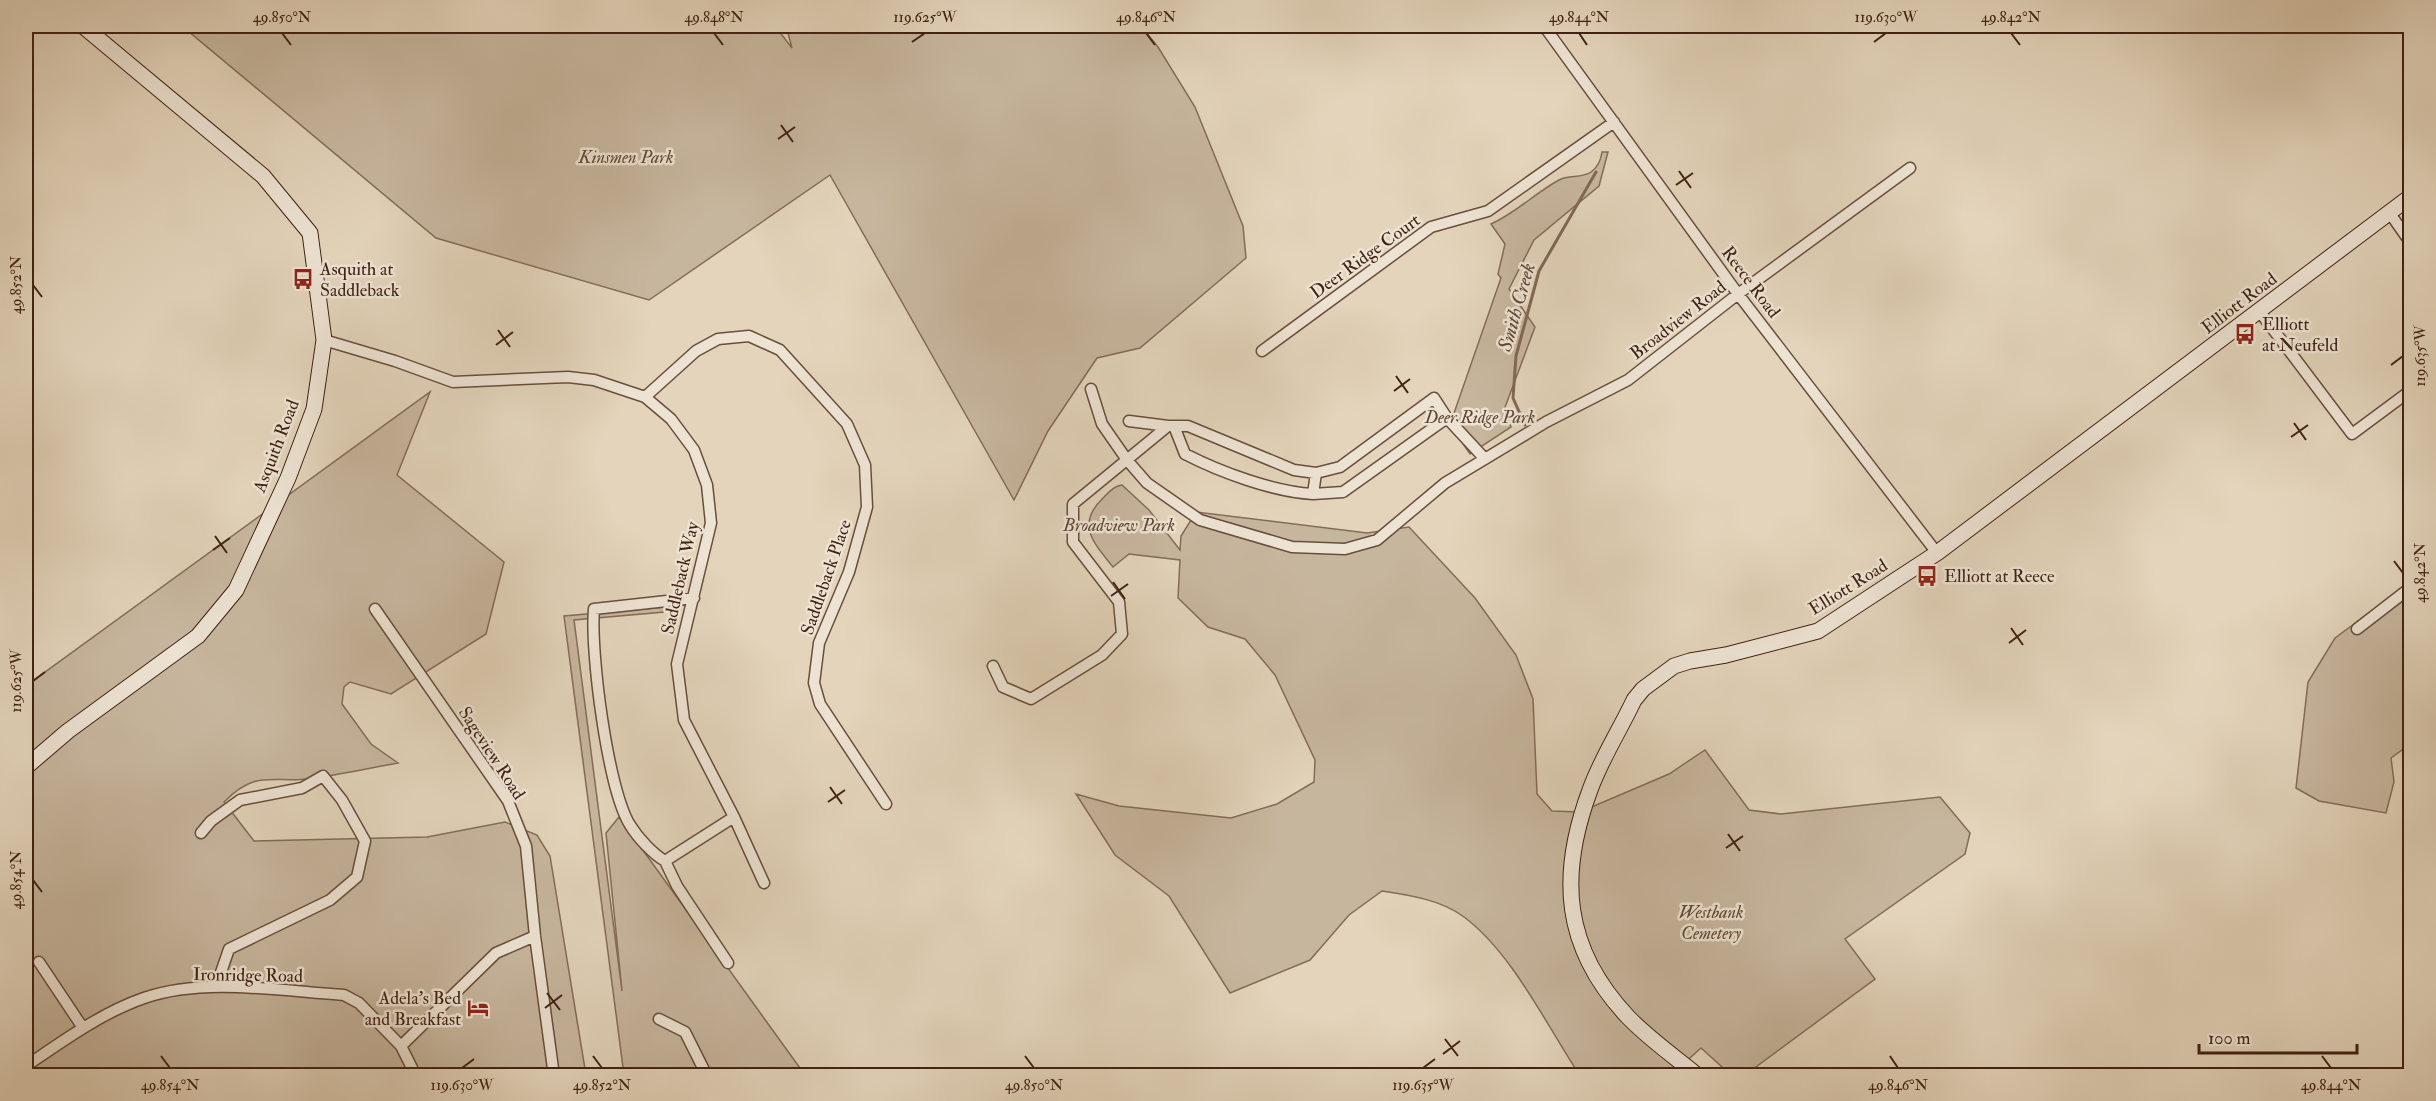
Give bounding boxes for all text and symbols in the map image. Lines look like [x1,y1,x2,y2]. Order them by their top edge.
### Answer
text: 49.850°N [253,8,312,27]
text: 49.848°N [684,8,744,27]
text: 119.625°W [893,8,957,27]
text: 49.846°N [1116,8,1177,27]
text: 49.844°N [1549,8,1610,27]
text: 119.630°W [1855,8,1918,27]
text: 49.842°N [1981,8,2042,27]
park label: Kinsmen Park [578,146,673,169]
street label: Deer Ridge Court [1306,209,1425,304]
street label: Reece Road [1716,242,1785,323]
text: 49.852°N [7,255,26,314]
place label: Asquith at Saddleback [319,258,400,302]
water label: Smith Creek [1492,260,1541,355]
bus stop icon: Asquith at Saddleback [291,267,315,291]
street label: Elliott Road [2197,267,2282,339]
street label: Broadview Road [1626,276,1731,365]
place label: Elliott at Neufeld [2262,313,2338,357]
bus stop icon: Elliott at Neufeld [2233,322,2257,346]
text: 119.635°W [2411,324,2430,387]
street label: Asquith Road [248,396,305,497]
park label: Deer Ridge Park [1424,406,1535,429]
park label: Broadview Park [1062,514,1175,537]
street label: Saddleback Place [796,516,857,638]
street label: Saddleback Way [656,518,705,637]
text: 49.842°N [2411,542,2430,603]
street label: Elliott Road [1805,554,1892,621]
bus stop icon: Elliott at Reece [1915,564,1939,588]
place label: Elliott at Reece [1944,565,2055,588]
text: 119.625°W [7,649,26,713]
street label: Sageview Road [453,702,530,804]
text: 49.854°N [7,850,26,909]
park label: Westbank Cemetery [1678,901,1744,945]
street label: Ironridge Road [193,963,303,988]
place label: Adela's Bed and Breakfast [365,987,461,1031]
hotel icon: Adela's Bed and Breakfast [466,996,490,1020]
scale bar [2199,1017,2356,1055]
text: 100 m [2208,1027,2251,1050]
text: 49.854°N [141,1076,200,1095]
text: 119.630°W [431,1076,494,1095]
text: 49.852°N [573,1076,632,1095]
text: 49.850°N [1005,1076,1064,1095]
text: 119.635°W [1392,1076,1455,1095]
text: 49.846°N [1868,1076,1929,1095]
text: 49.844°N [2301,1076,2362,1095]

